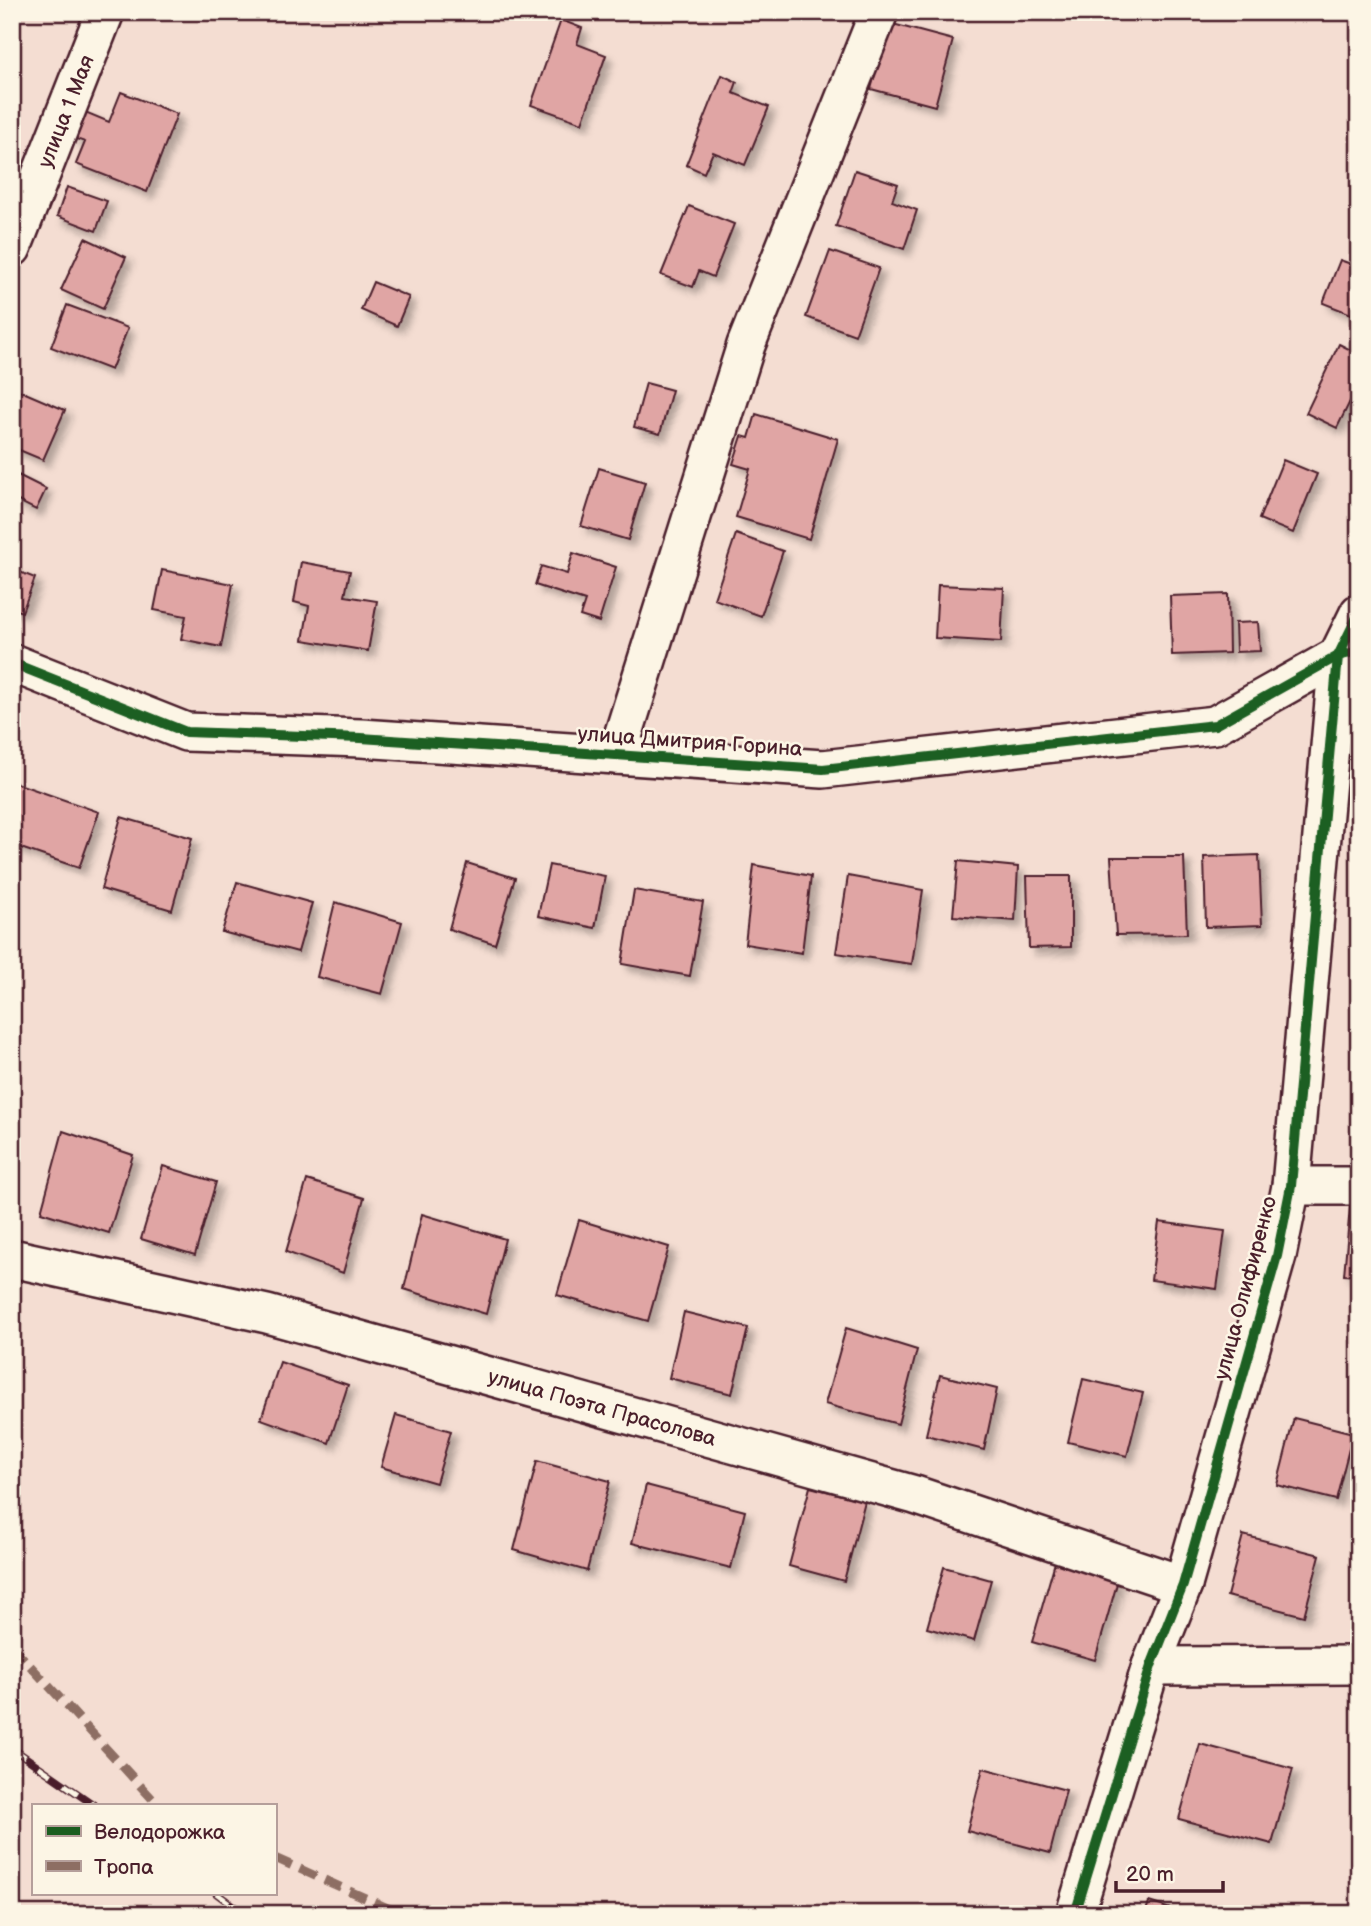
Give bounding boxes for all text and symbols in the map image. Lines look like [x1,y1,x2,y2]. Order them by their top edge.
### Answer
street label: улица 1 Мая [33,51,100,171]
street label: улица Дмитрия Горина [577,721,804,762]
street label: улица Олифиренко [1209,1194,1282,1383]
street label: улица Поэта Прасолова [485,1364,719,1452]
legend [32,1804,276,1895]
text: Велодорожка [94,1820,226,1845]
scale bar [1116,1849,1222,1893]
text: Тропа [94,1855,154,1880]
text: 20 m [1126,1862,1174,1887]

